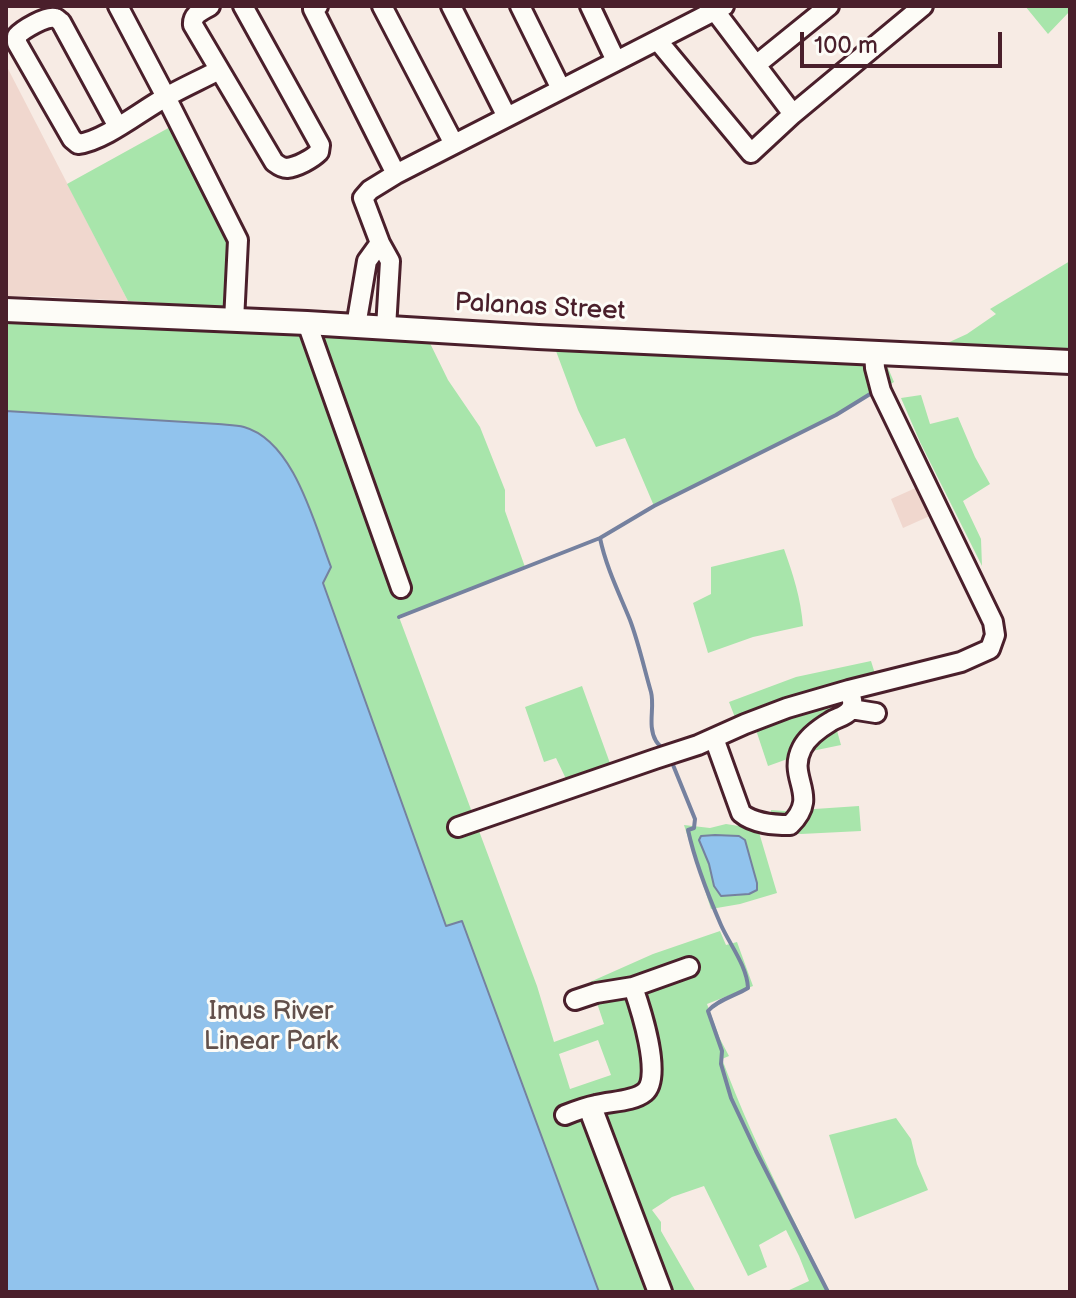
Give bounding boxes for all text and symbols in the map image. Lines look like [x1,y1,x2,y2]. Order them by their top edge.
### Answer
scale bar [804,16,1006,66]
text: 100 m [814,31,878,60]
street label: Palanas Street [454,288,626,328]
park label: Imus River Linear Park [204,996,338,1058]

